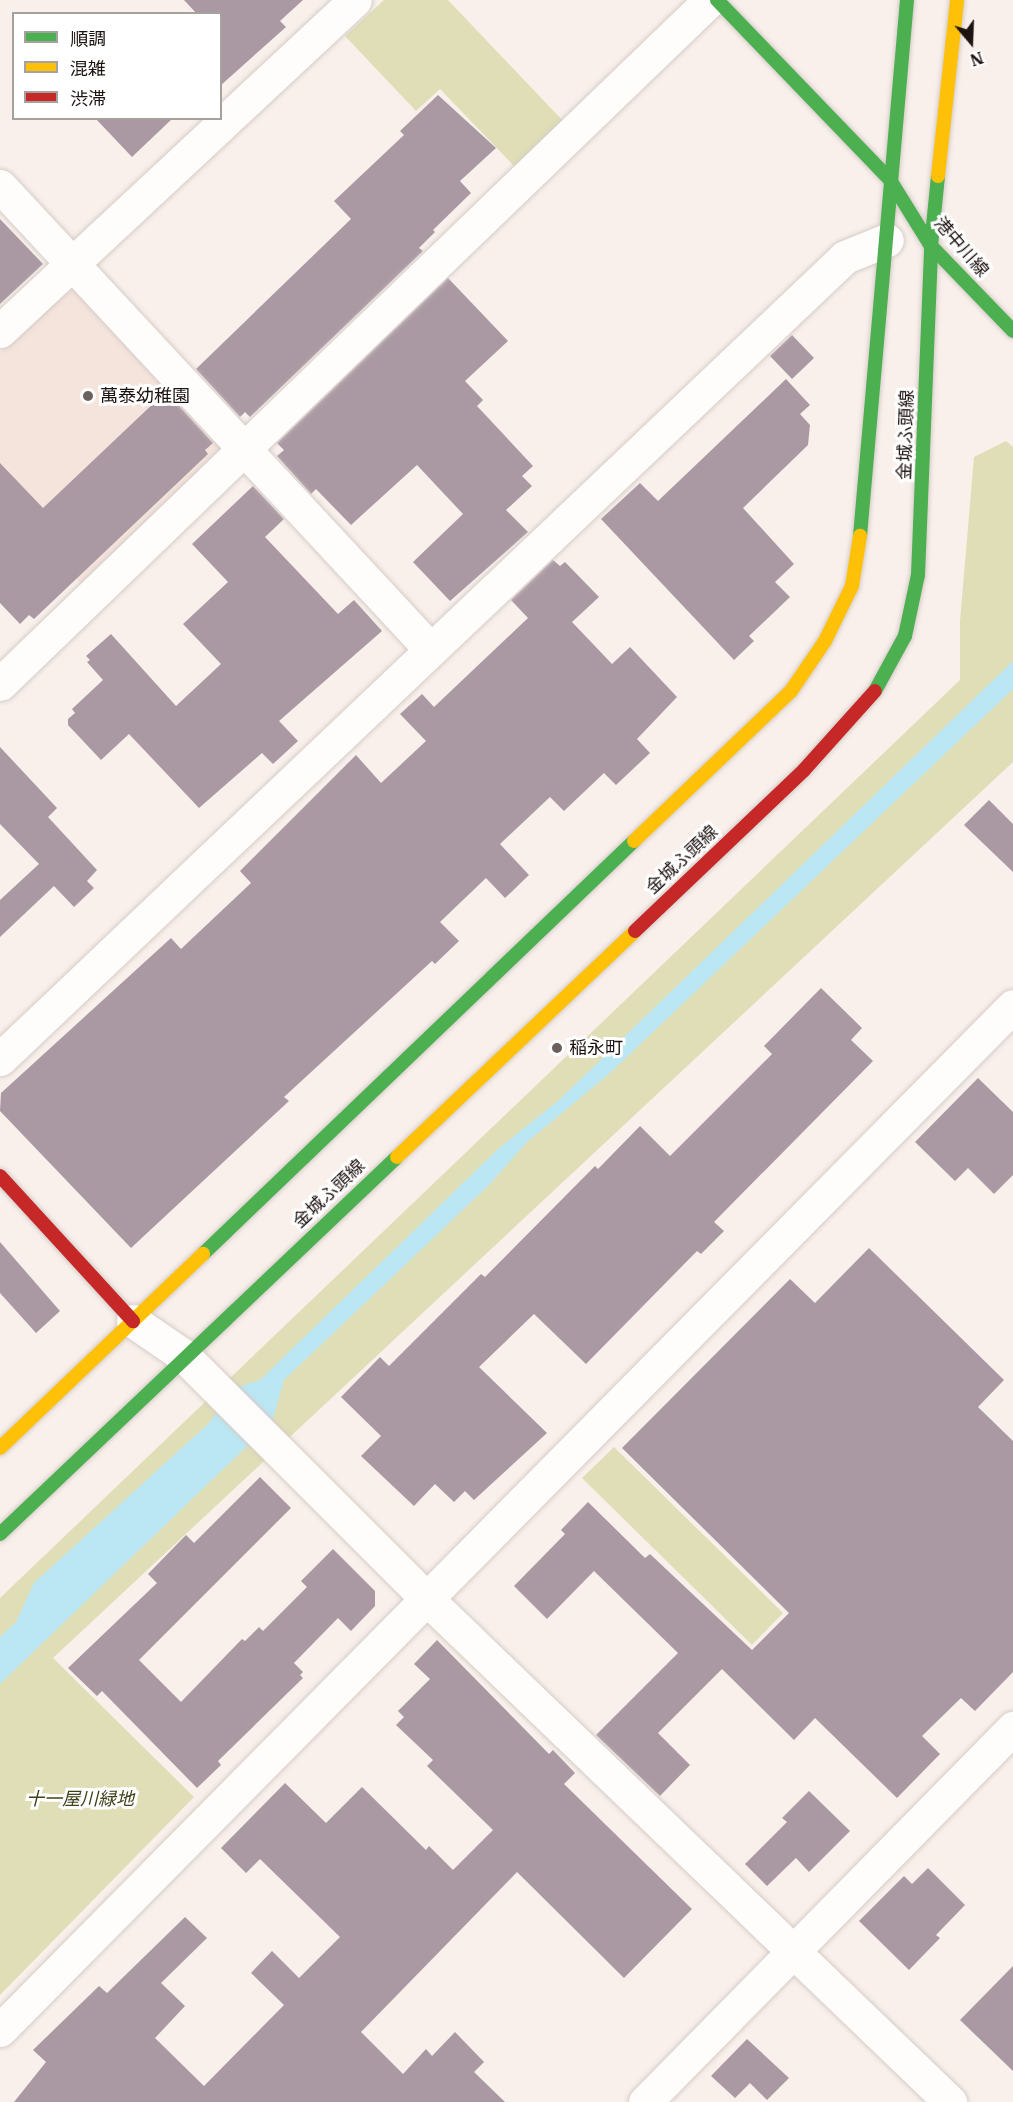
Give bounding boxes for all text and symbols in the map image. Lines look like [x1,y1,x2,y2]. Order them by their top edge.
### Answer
legend [12,12,222,120]
north arrow [941,12,1001,72]
text: 順調 [70,27,106,50]
text: N [968,48,986,71]
text: 混雑 [70,57,106,80]
text: 渋滞 [70,87,106,110]
street label: 港中川線 [929,213,993,281]
place label: 萬泰幼稚園 [100,385,190,407]
marker: 萬泰幼稚園 [81,389,95,403]
street label: 金城ふ頭線 [894,390,918,480]
street label: 金城ふ頭線 [642,821,722,899]
place label: 稲永町 [569,1037,623,1059]
marker: 稲永町 [550,1041,564,1055]
street label: 金城ふ頭線 [289,1155,369,1233]
park label: 十一屋川緑地 [26,1788,134,1810]

